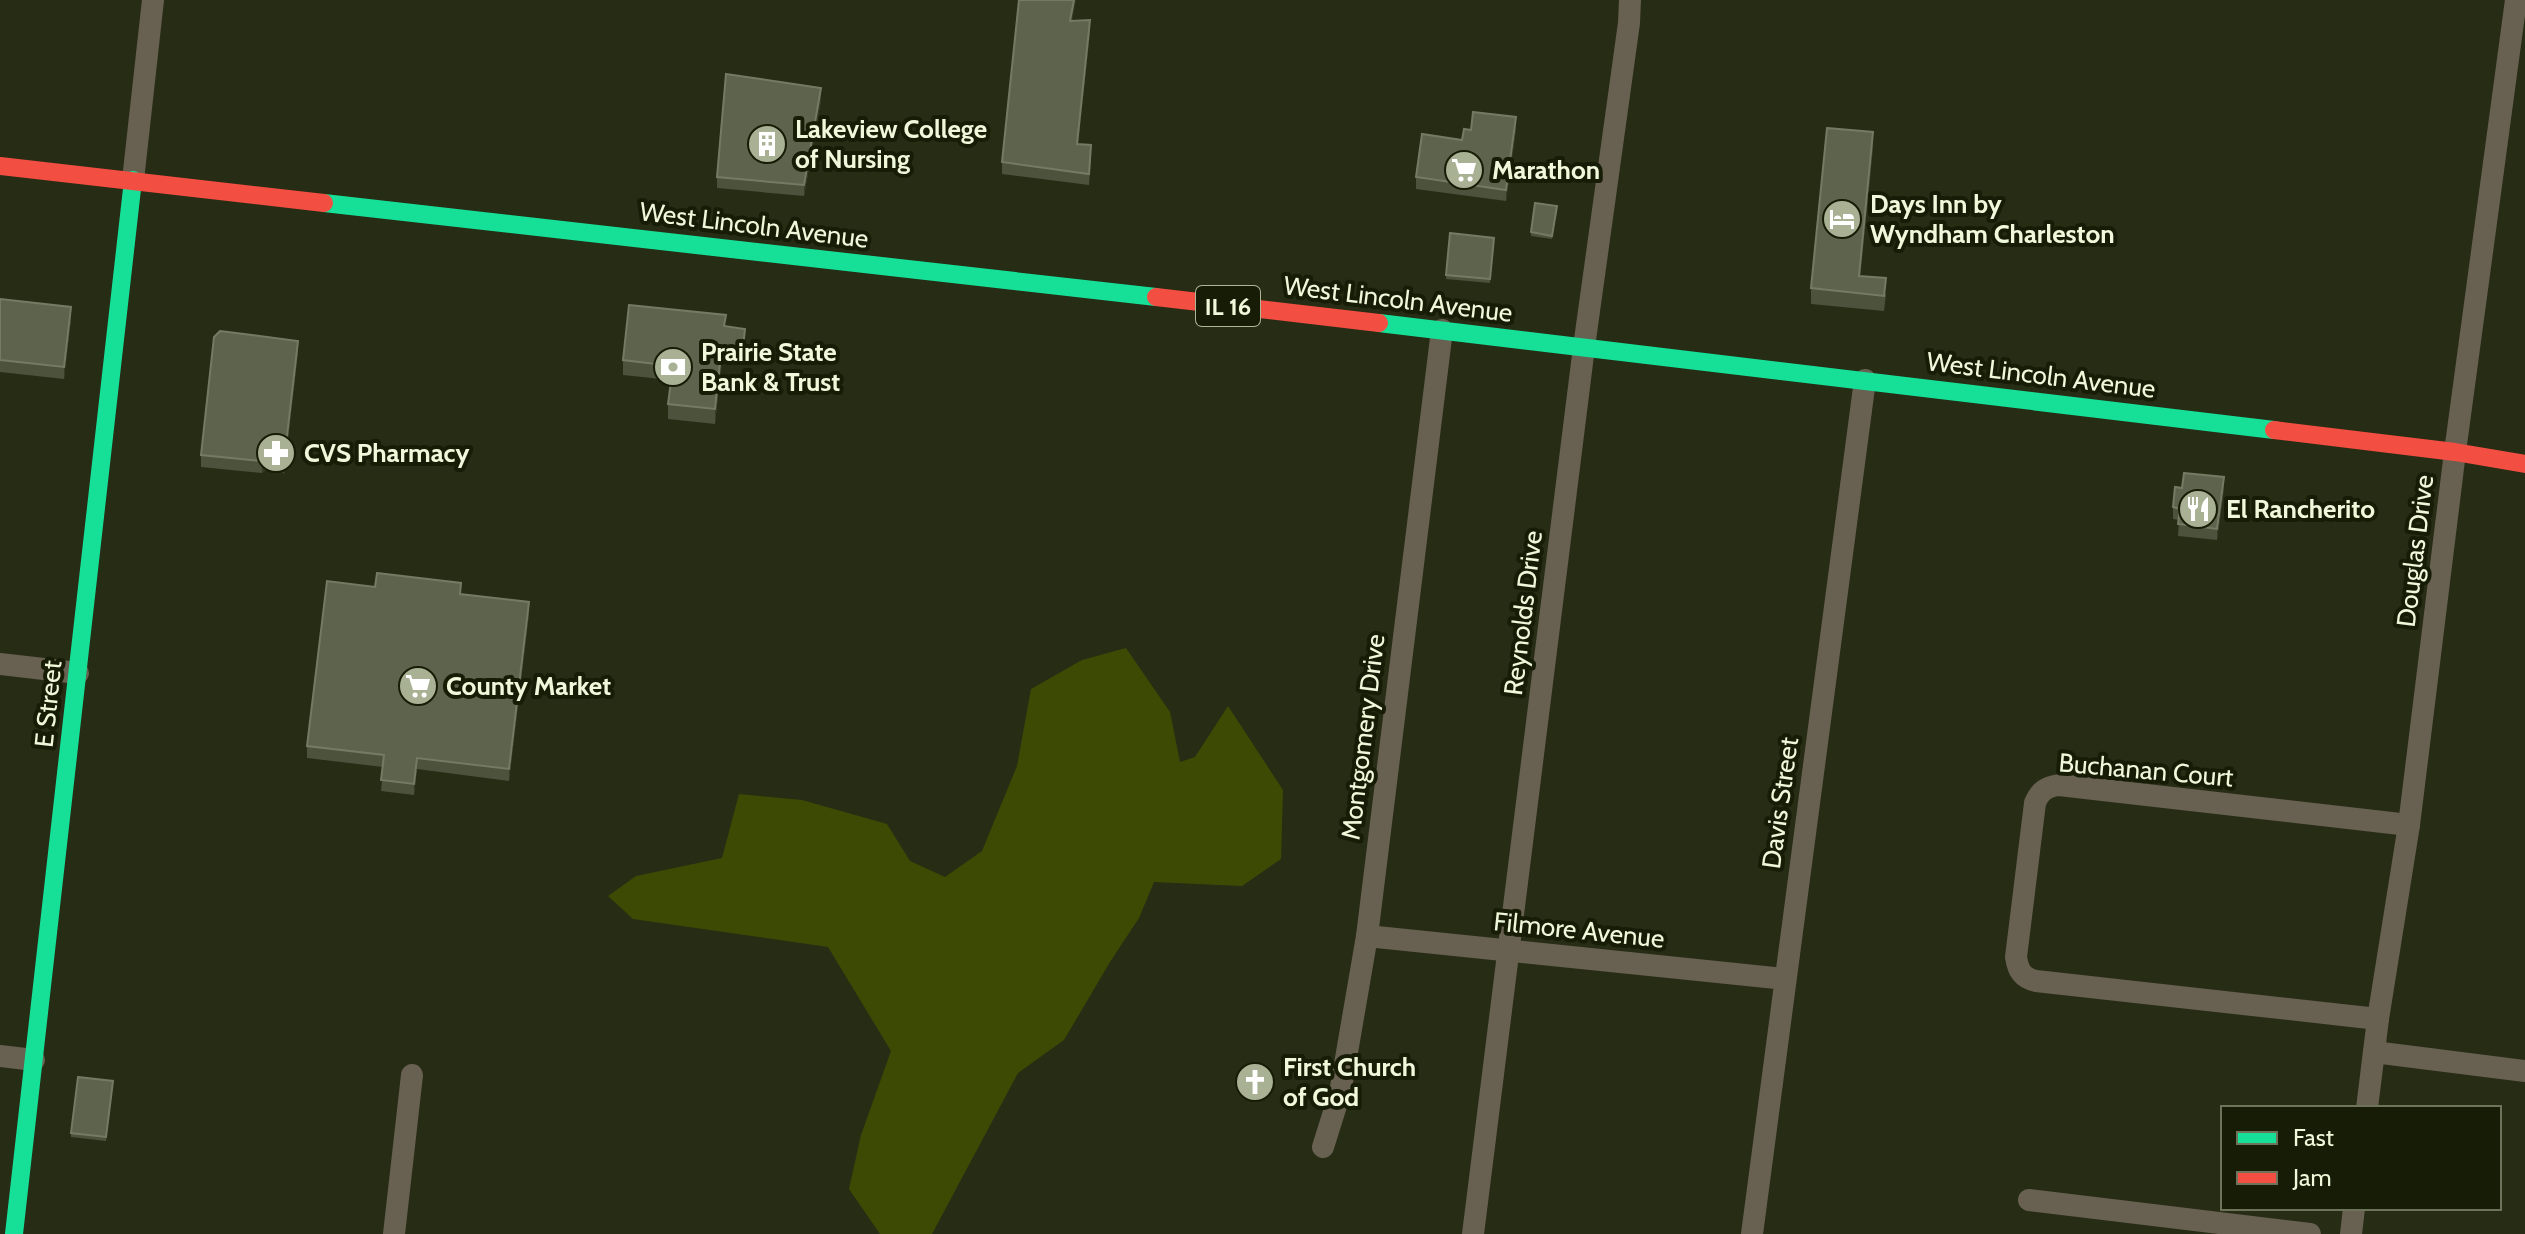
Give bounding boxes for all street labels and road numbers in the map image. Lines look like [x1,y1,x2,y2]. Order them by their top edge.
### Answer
street label: West Lincoln Avenue [638,195,870,255]
street label: West Lincoln Avenue [1282,269,1514,329]
road number: IL 16 [1196,286,1260,326]
street label: West Lincoln Avenue [1925,345,2157,405]
street label: Douglas Drive [2390,473,2440,629]
street label: Reynolds Drive [1497,529,1549,697]
street label: Montgomery Drive [1335,632,1391,842]
street label: E Street [28,659,68,749]
street label: Davis Street [1755,735,1805,871]
street label: Buchanan Court [2057,746,2235,794]
street label: Filmore Avenue [1492,905,1666,955]

